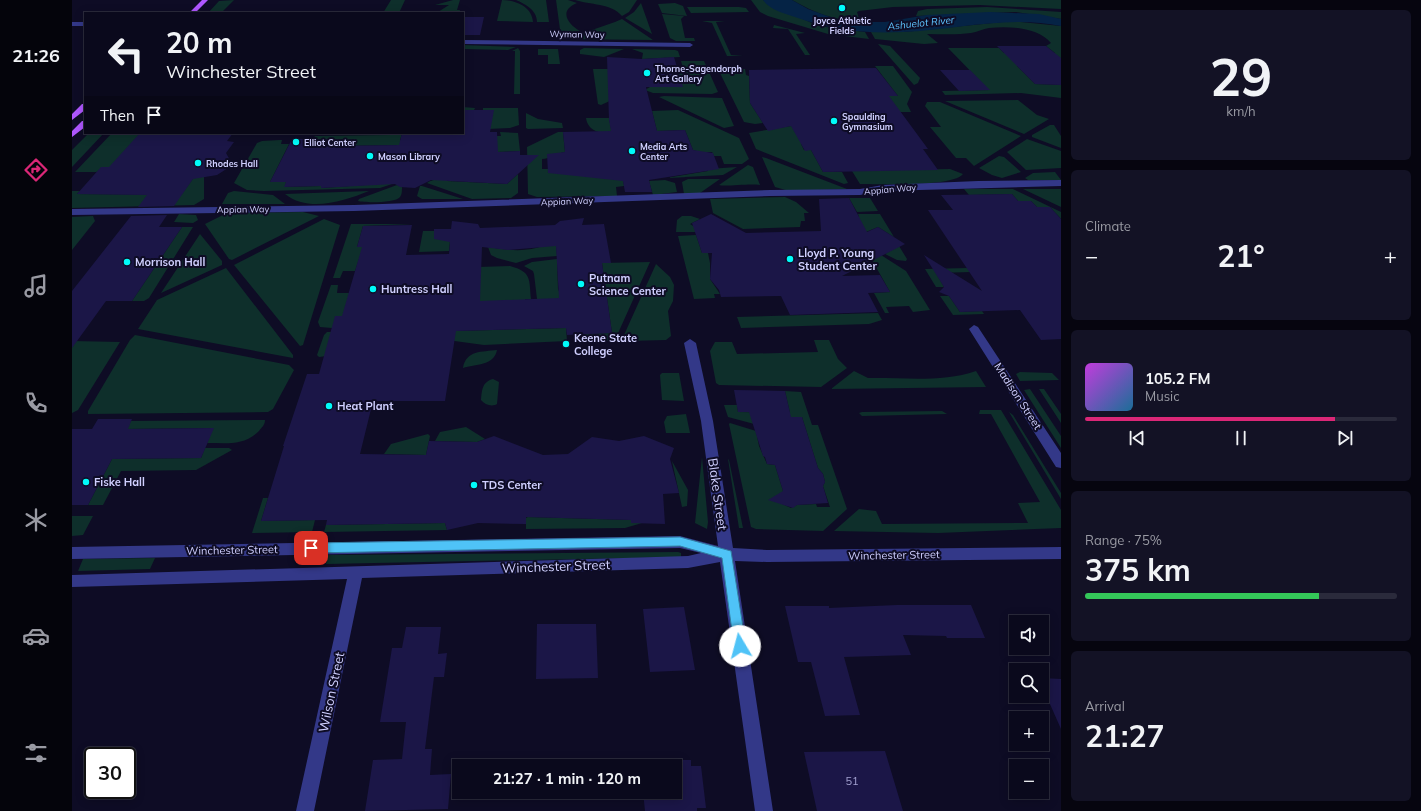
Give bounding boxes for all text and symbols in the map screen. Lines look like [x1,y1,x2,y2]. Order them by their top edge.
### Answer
marker: Joyce Athletic Fields [837,3,847,13]
water label: Ashuelot River [886,13,955,33]
place label: Joyce Athletic Fields [813,15,872,36]
text: 20 m [166,25,232,60]
icon: left [100,28,152,80]
street label: Wyman Way [549,28,605,41]
text: 21:26 [12,44,60,67]
text: 29 [1210,44,1272,109]
text: Winchester Street [166,60,316,83]
place label: Thorne-Sagendorph Art Gallery [655,63,742,85]
marker: Thorne-Sagendorph Art Gallery [642,68,652,78]
text: km/h [1226,103,1256,119]
icon: arrive [143,104,165,126]
text: Then [100,106,135,125]
place label: Spaulding Gymnasium [842,111,893,133]
marker: Spaulding Gymnasium [829,116,839,126]
marker: Elliot Center [291,137,301,147]
place label: Elliot Center [304,137,356,148]
place label: Media Arts Center [640,141,688,162]
marker: Media Arts Center [627,146,637,156]
marker: Mason Library [365,151,375,161]
place label: Mason Library [378,151,440,163]
icon: directions [22,156,50,184]
marker: Rhodes Hall [193,158,203,168]
place label: Rhodes Hall [206,158,258,169]
street label: Appian Way [864,181,917,198]
street label: Appian Way [541,195,594,208]
street label: Appian Way [217,203,269,216]
text: Climate [1085,218,1131,234]
text: 21° [1217,237,1265,275]
text: − [1085,242,1098,270]
text: + [1384,242,1397,270]
place label: Lloyd P. Young Student Center [798,246,877,273]
marker: Lloyd P. Young Student Center [785,254,795,264]
place label: Morrison Hall [135,255,205,269]
marker: Morrison Hall [122,257,132,267]
place label: Putnam Science Center [589,271,667,298]
icon: music [22,272,50,300]
marker: Putnam Science Center [576,279,586,289]
place label: Huntress Hall [381,282,452,296]
marker: Huntress Hall [368,284,378,294]
place label: Keene State College [574,331,637,358]
marker: Keene State College [561,339,571,349]
street label: Madison Street [991,360,1045,432]
text: 105.2 FM [1145,369,1210,388]
text: Music [1145,388,1180,404]
icon: phone [22,389,50,417]
place label: Heat Plant [337,399,393,413]
marker: Heat Plant [324,401,334,411]
icon: previous [1126,427,1148,449]
icon: pause [1230,427,1252,449]
icon: next [1334,427,1356,449]
street label: Blake Street [705,457,731,532]
place label: Fiske Hall [94,475,145,489]
marker: Fiske Hall [81,477,91,487]
place label: TDS Center [482,478,542,492]
marker: TDS Center [469,480,479,490]
icon: climate [22,506,50,534]
pin [294,531,328,565]
text: Range · 75% [1085,532,1162,548]
icon: arrive [300,537,322,559]
street label: Winchester Street [186,542,278,558]
street label: Winchester Street [848,547,940,563]
text: 375 km [1085,551,1191,589]
street label: Winchester Street [502,556,611,576]
map controls [1009,615,1049,799]
button: sound [1009,615,1049,655]
icon: car [22,622,50,650]
position arrow [719,625,761,667]
street label: Wilson Street [315,650,347,734]
button: search [1009,663,1049,703]
text: Arrival [1085,698,1125,714]
button: + [1009,711,1049,751]
text: 21:27 [1085,717,1164,755]
icon: filters [22,739,50,767]
speed limit sign: 30 [84,747,136,799]
button: − [1009,759,1049,799]
text: 21:27 · 1 min · 120 m [493,769,641,788]
house number: 51 [845,774,859,788]

